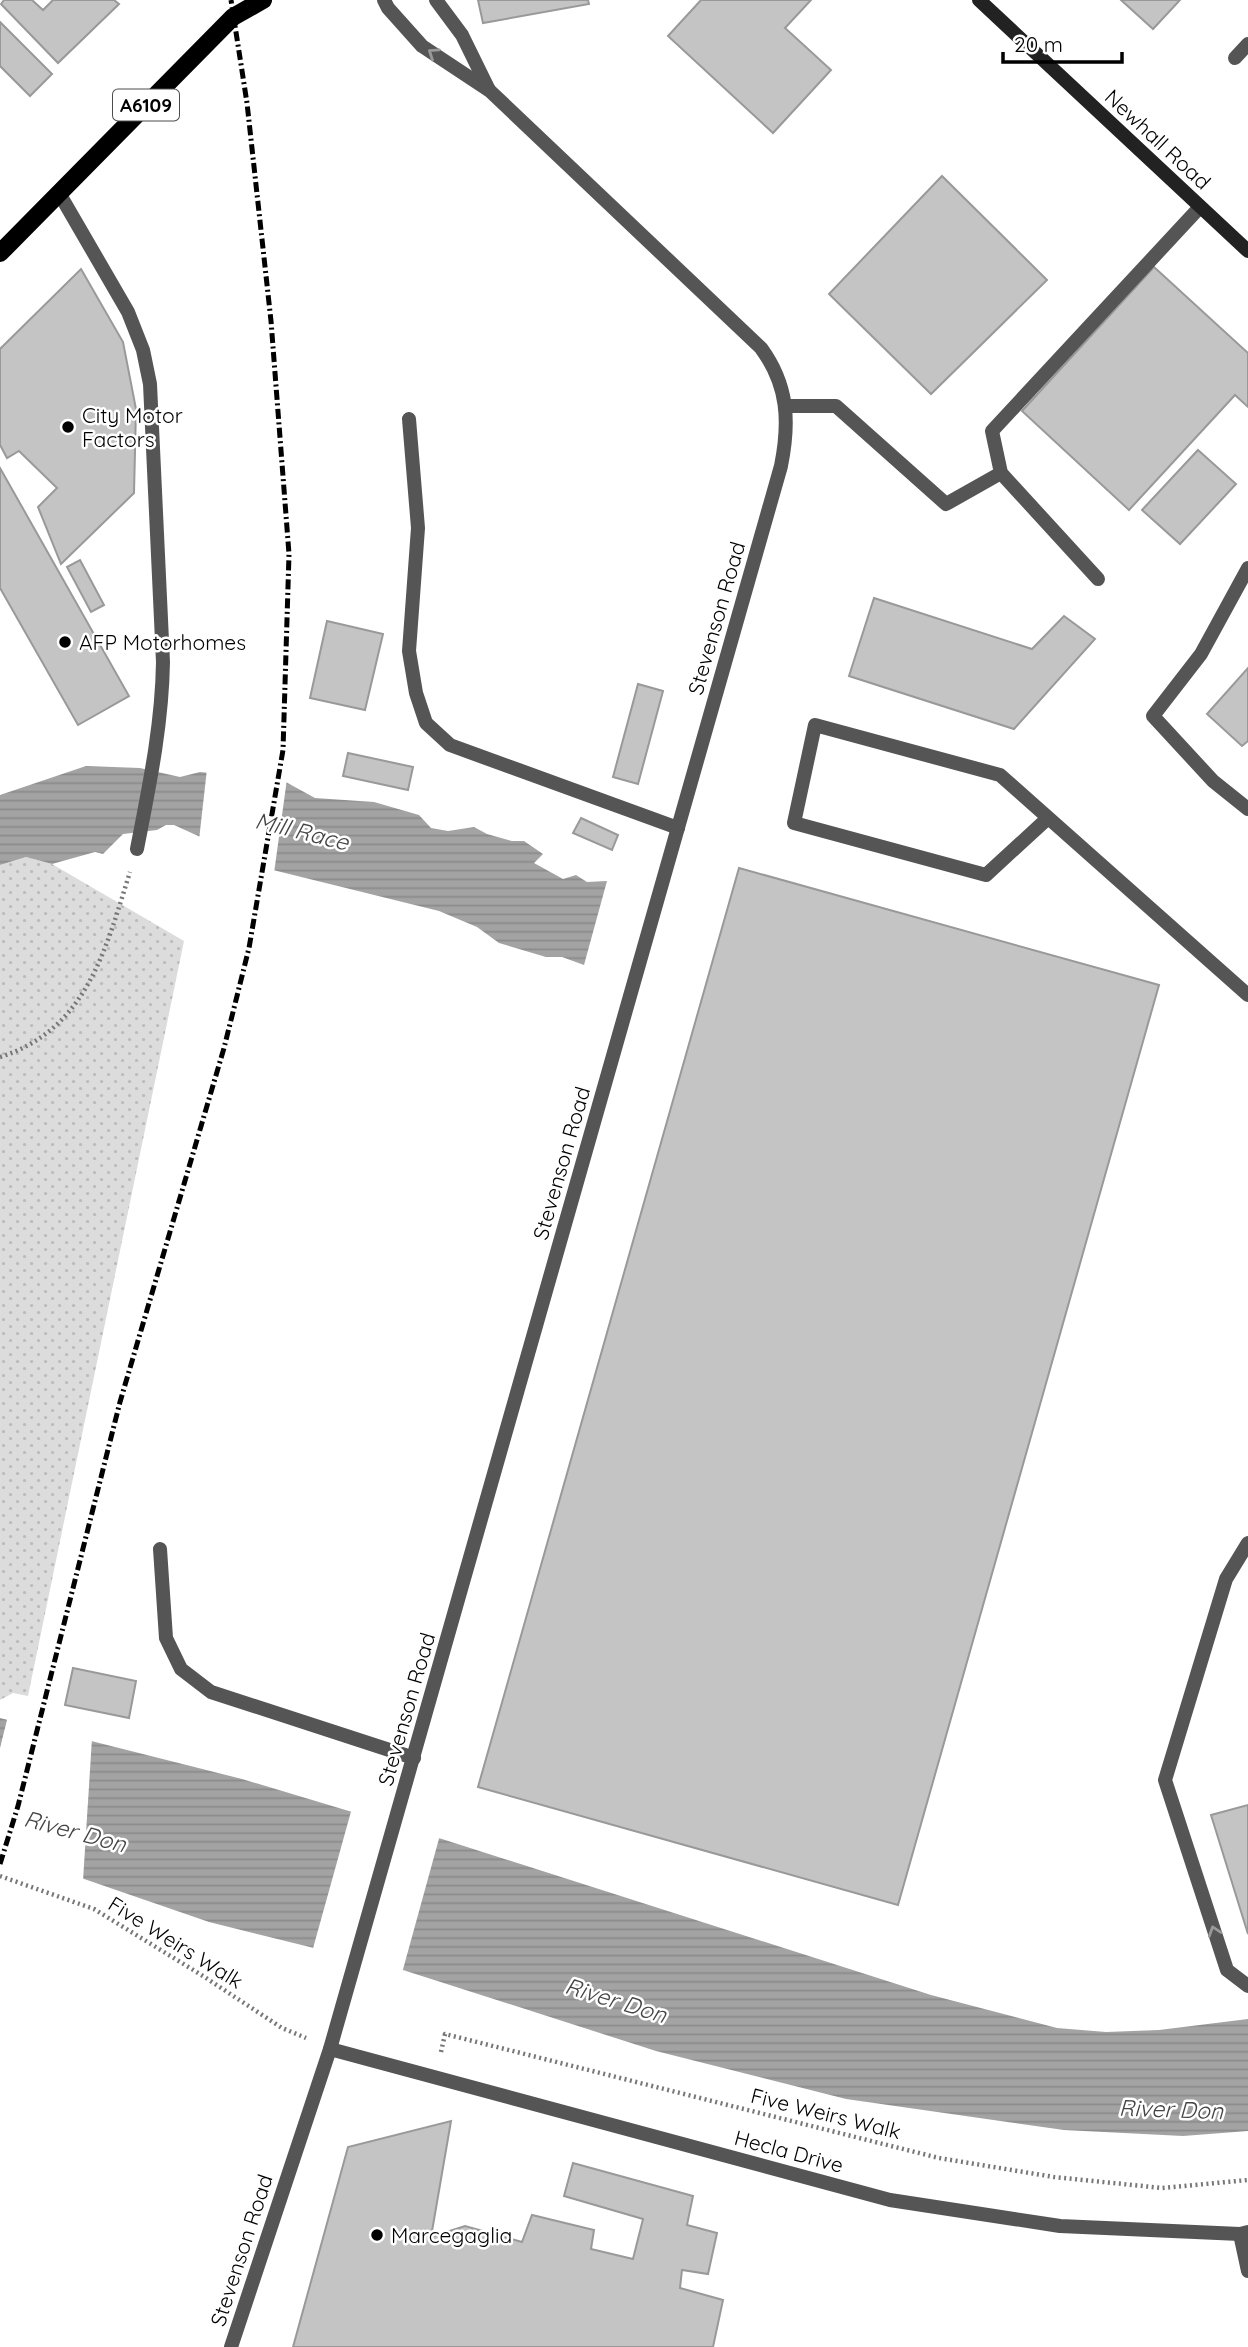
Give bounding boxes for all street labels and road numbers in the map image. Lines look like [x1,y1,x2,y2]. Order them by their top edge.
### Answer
street label: Newhall Road [1100,83,1216,195]
road number: A6109 [113,90,179,120]
street label: Stevenson Road [682,538,750,698]
street label: Stevenson Road [527,1083,595,1243]
street label: Stevenson Road [372,1629,440,1789]
street label: Five Weirs Walk [104,1890,248,1994]
street label: Five Weirs Walk [748,2082,904,2144]
street label: Hecla Drive [732,2124,846,2178]
street label: Stevenson Road [204,2171,278,2329]

